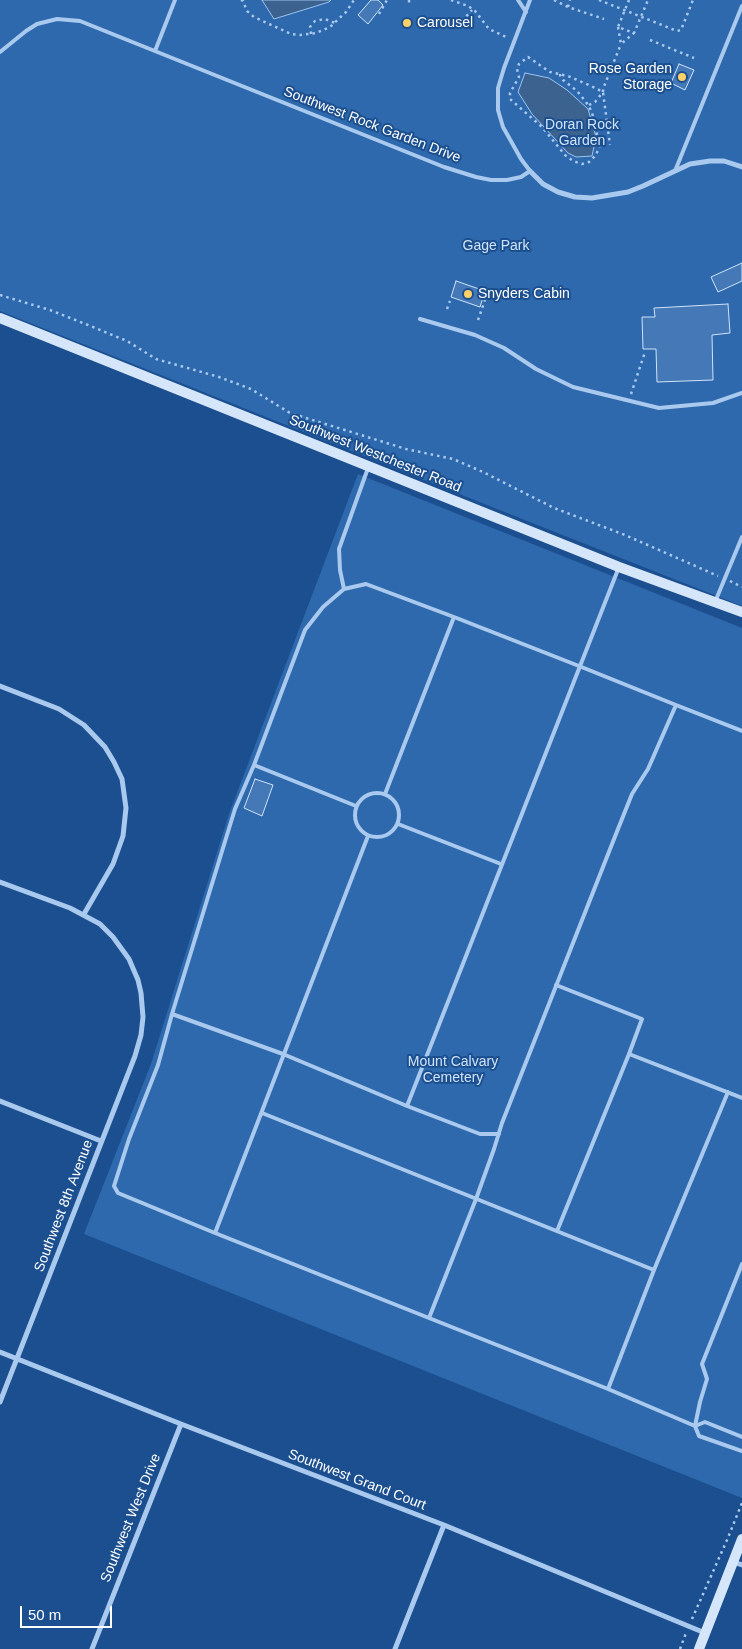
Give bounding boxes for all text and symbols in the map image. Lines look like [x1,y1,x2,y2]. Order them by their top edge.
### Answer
place label: Carousel [417,15,473,31]
marker: Carousel [401,17,413,29]
place label: Rose Garden Storage [589,61,672,94]
marker: Rose Garden Storage [676,71,688,83]
street label: Southwest Rock Garden Drive [281,83,463,167]
park label: Doran Rock Garden [545,117,619,150]
park label: Gage Park [463,238,529,254]
place label: Snyders Cabin [478,286,570,302]
marker: Snyders Cabin [462,288,474,300]
street label: Southwest Westchester Road [286,412,464,496]
park label: Mount Calvary Cemetery [408,1054,498,1086]
street label: Southwest 8th Avenue [31,1138,97,1274]
street label: Southwest Grand Court [286,1446,428,1514]
street label: Southwest West Drive [97,1451,165,1585]
scale bar [22,1596,115,1628]
text: 50 m [28,1606,61,1623]

